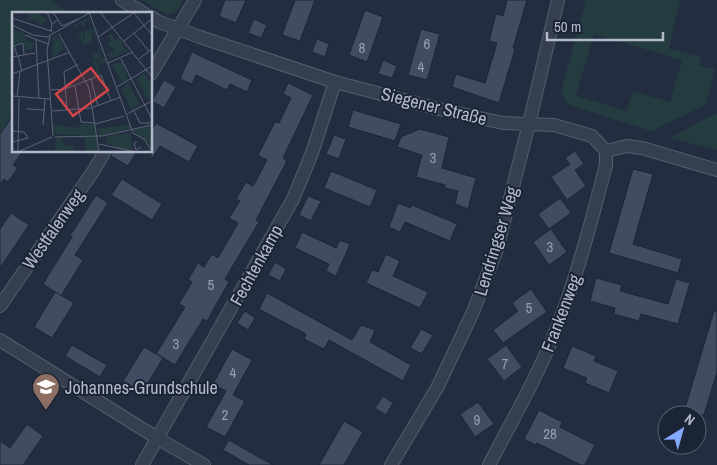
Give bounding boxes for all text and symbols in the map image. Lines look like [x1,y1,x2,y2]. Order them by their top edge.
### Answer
scale bar [547,10,663,42]
inset map [12,12,152,152]
text: 50 m [554,16,581,37]
house number: 6 [424,33,431,54]
house number: 8 [359,37,366,58]
house number: 4 [418,56,425,77]
street label: Siegener Straße [378,81,490,131]
house number: 3 [430,147,437,168]
street label: Westfalenweg [16,183,90,274]
street label: Lendringser Weg [468,183,525,299]
street label: Fechtenkamp [224,220,288,310]
house number: 3 [547,236,554,257]
street label: Frankenweg [535,270,588,355]
house number: 5 [208,274,215,295]
house number: 5 [526,297,533,318]
house number: 3 [173,333,180,354]
house number: 7 [502,353,509,374]
house number: 4 [230,362,237,383]
school or university icon: Johannes-Grundschule [31,372,61,411]
place label: Johannes-Grundschule [65,375,218,400]
house number: 2 [222,404,229,425]
north arrow [657,405,707,455]
house number: 9 [474,409,481,430]
text: N [681,410,699,429]
house number: 28 [543,423,557,444]

